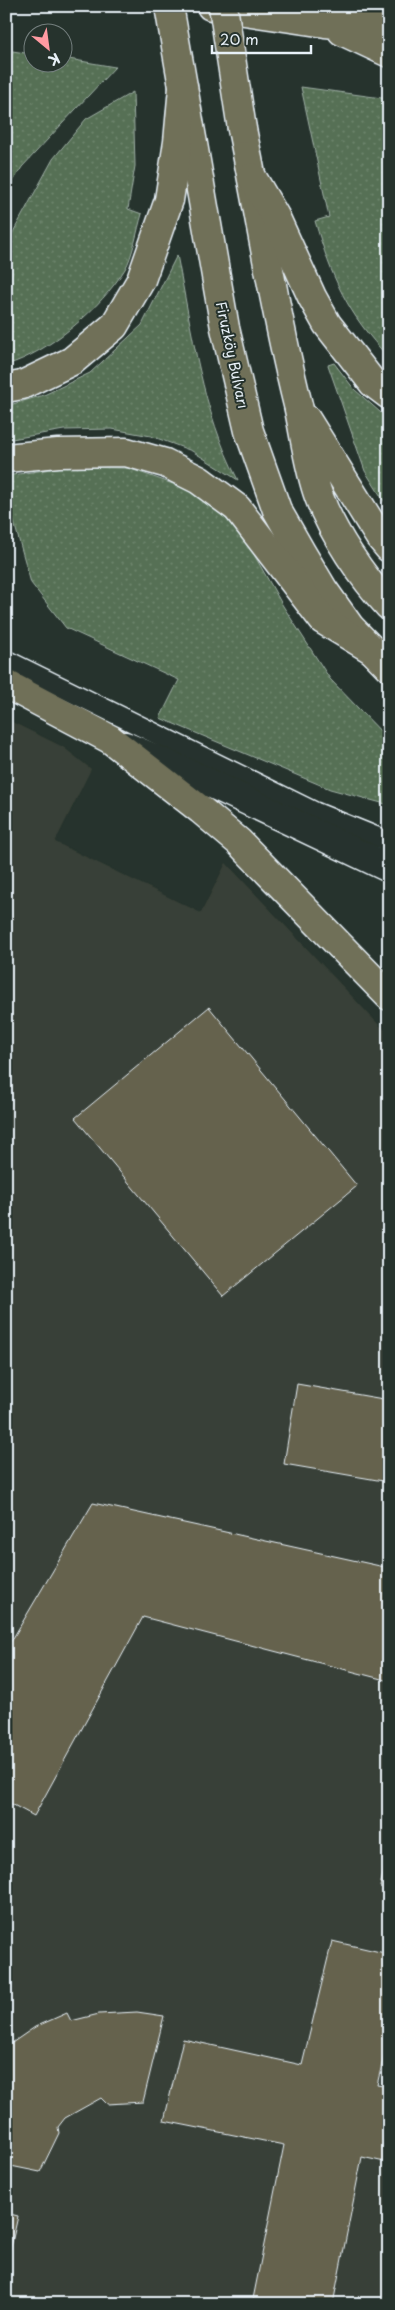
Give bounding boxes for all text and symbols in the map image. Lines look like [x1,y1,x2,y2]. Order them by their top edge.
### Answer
north arrow [22,22,72,72]
scale bar [212,22,311,54]
text: 20 m [220,27,259,50]
text: K [45,48,64,71]
street label: Firuzköy Bulvarı [211,299,254,410]

